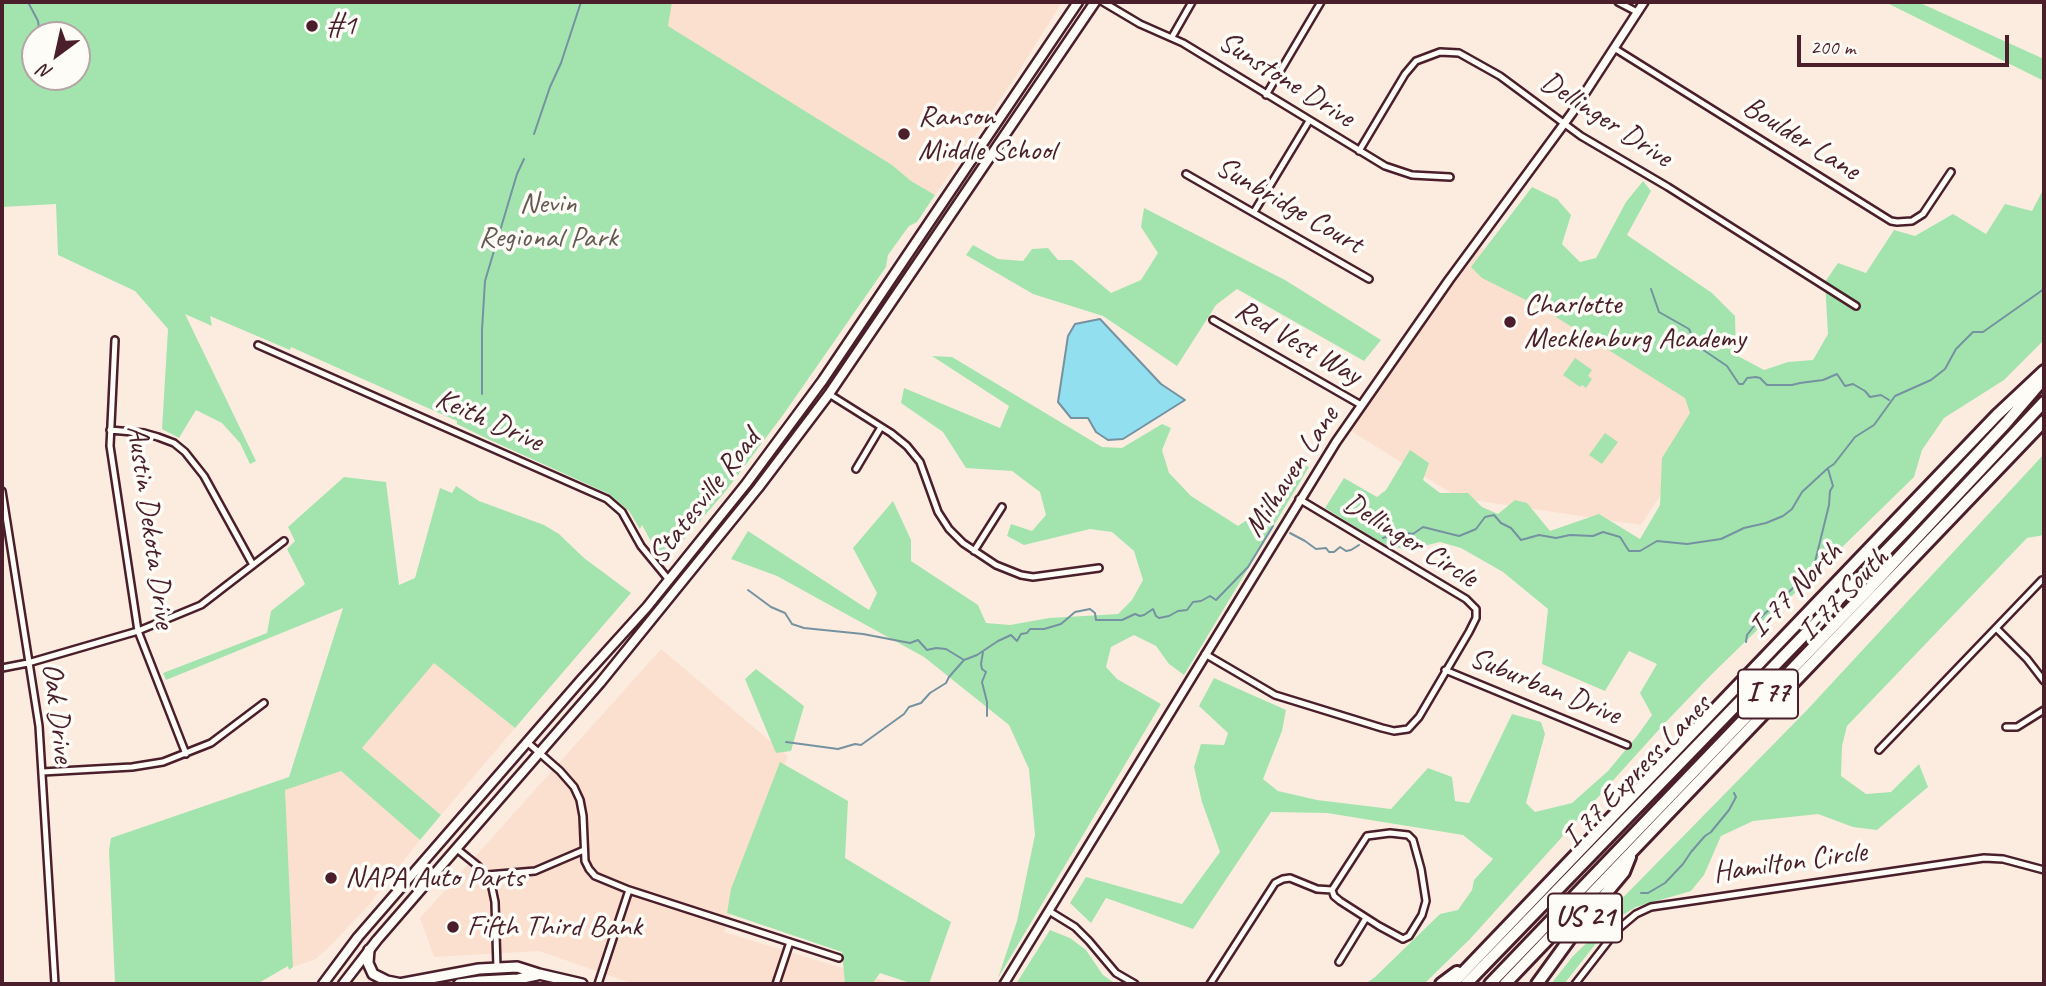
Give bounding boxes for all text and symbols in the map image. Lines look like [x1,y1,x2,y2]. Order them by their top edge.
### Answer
place label: #1 [326,8,356,44]
marker: #1 [304,18,320,34]
north arrow [21,21,91,91]
scale bar [1801,21,2013,65]
street label: Sunstone Drive [1211,24,1361,136]
text: 200 m [1810,34,1855,60]
text: N [34,59,57,85]
street label: Dellinger Drive [1534,64,1678,176]
street label: Boulder Lane [1736,89,1866,189]
place label: Ranson Middle School [918,99,1056,170]
marker: Ranson Middle School [896,126,912,142]
street label: Sunbridge Court [1209,149,1369,263]
park label: Nevin Regional Park [479,186,617,256]
place label: Charlotte Mecklenburg Academy [1524,287,1746,358]
street label: Red Vest Way [1228,292,1368,394]
marker: Charlotte Mecklenburg Academy [1502,314,1518,330]
street label: Keith Drive [430,381,548,461]
street label: Milhaven Lane [1237,400,1347,544]
street label: Statesville Road [641,422,769,572]
street label: Austin Dekota Drive [118,423,182,631]
street label: Dellinger Circle [1336,486,1484,596]
street label: I-77 North [1742,535,1850,645]
street label: I-77 South [1791,541,1897,649]
street label: Suburban Drive [1464,640,1626,734]
street label: Oak Drive [33,661,81,765]
road number: I 77 [1738,670,1798,718]
street label: I 77 Express Lanes [1555,688,1719,856]
street label: Hamilton Circle [1711,834,1869,892]
place label: NAPA Auto Parts [345,860,524,896]
marker: NAPA Auto Parts [323,870,339,886]
road number: US 21 [1548,894,1622,942]
place label: Fifth Third Bank [467,909,642,945]
marker: Fifth Third Bank [445,919,461,935]

